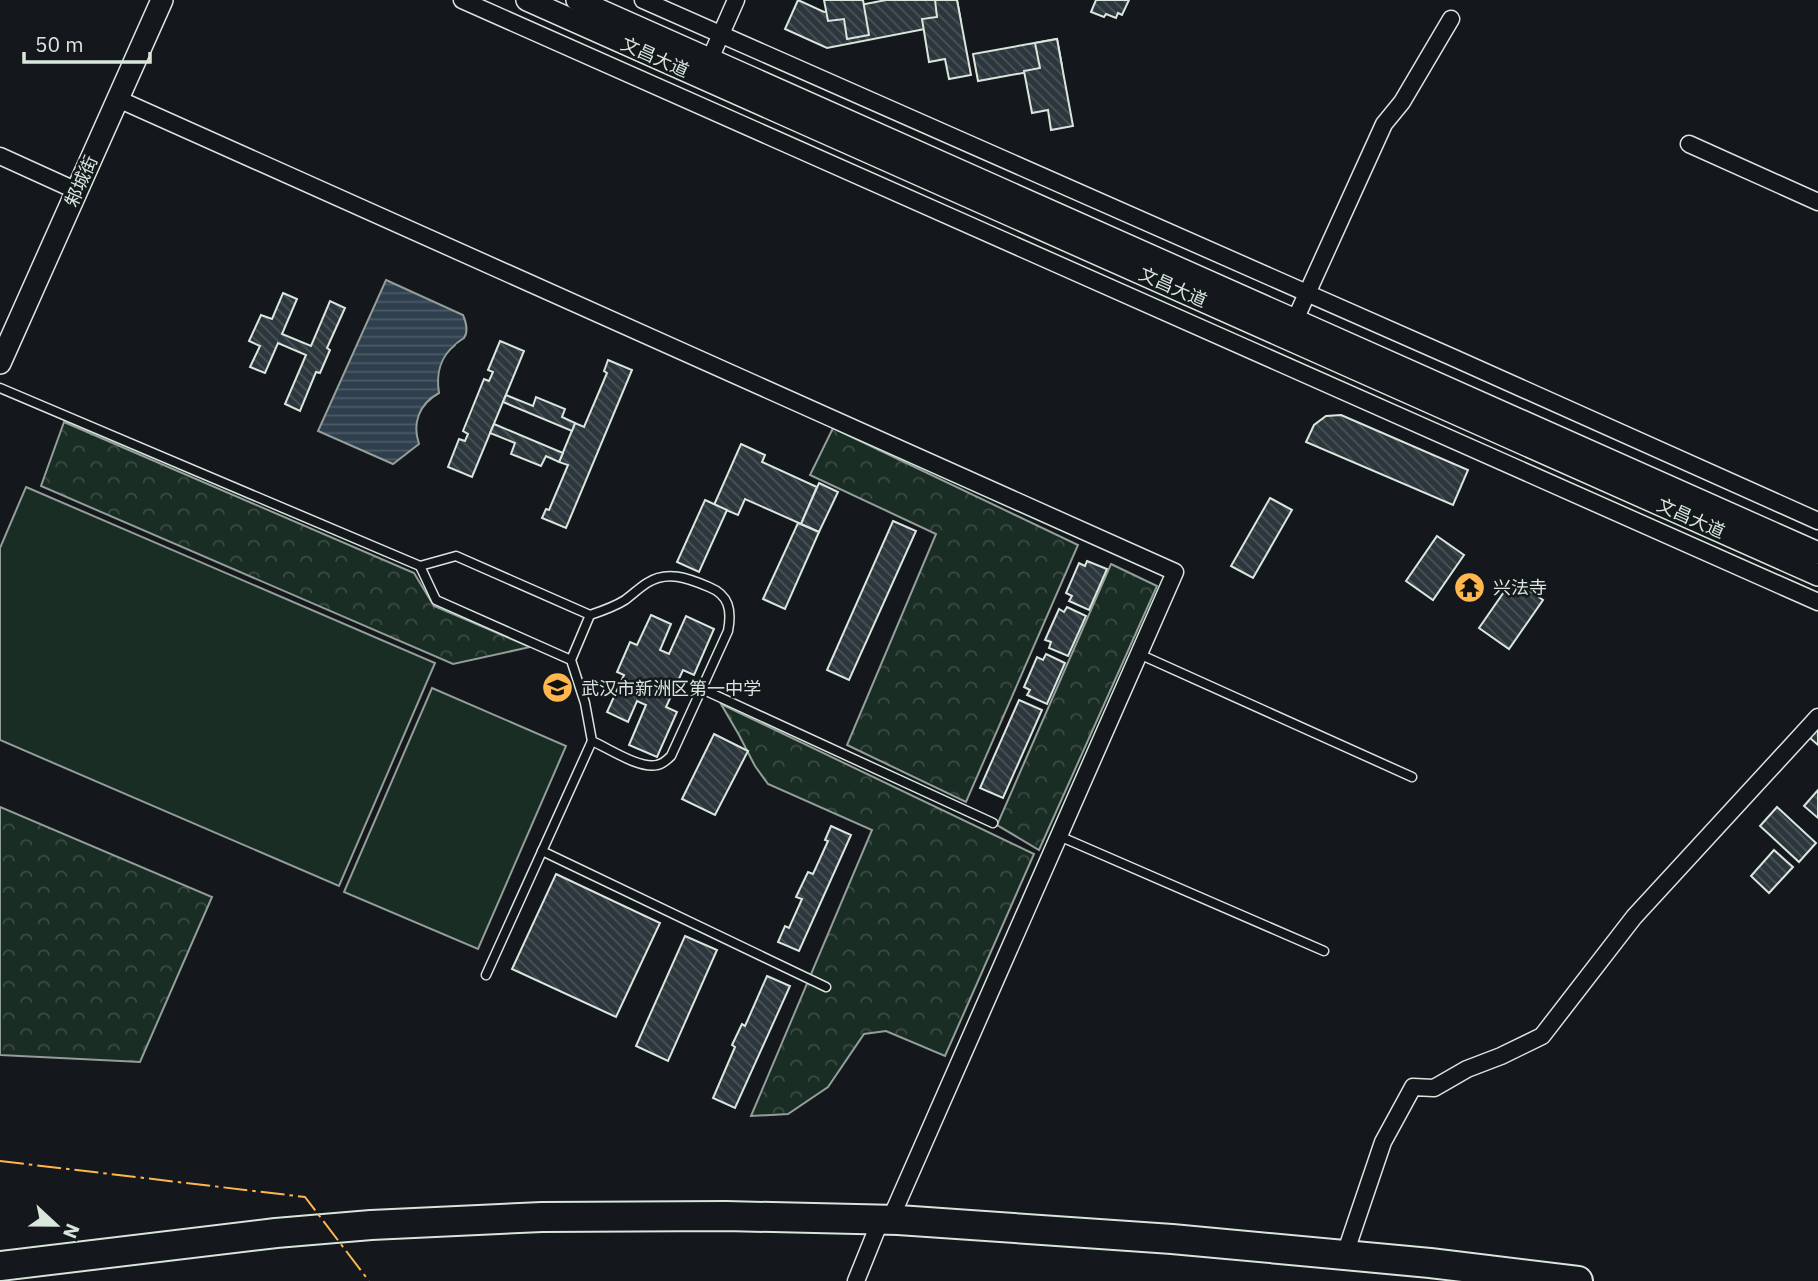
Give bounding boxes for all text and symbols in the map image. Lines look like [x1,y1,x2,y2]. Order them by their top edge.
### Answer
scale bar [24,21,150,65]
text: 50 m [35,30,84,58]
street label: 文昌大道 [617,32,693,82]
street label: 邾城街 [60,152,102,210]
street label: 文昌大道 [1135,262,1211,312]
street label: 文昌大道 [1653,493,1729,543]
temple icon: 兴法寺 [1453,570,1487,604]
place label: 兴法寺 [1493,576,1547,599]
school or university icon: 武汉市新洲区第一中学 [541,671,575,705]
place label: 武汉市新洲区第一中学 [581,677,761,700]
north arrow [21,1190,91,1260]
text: N [58,1220,85,1242]

